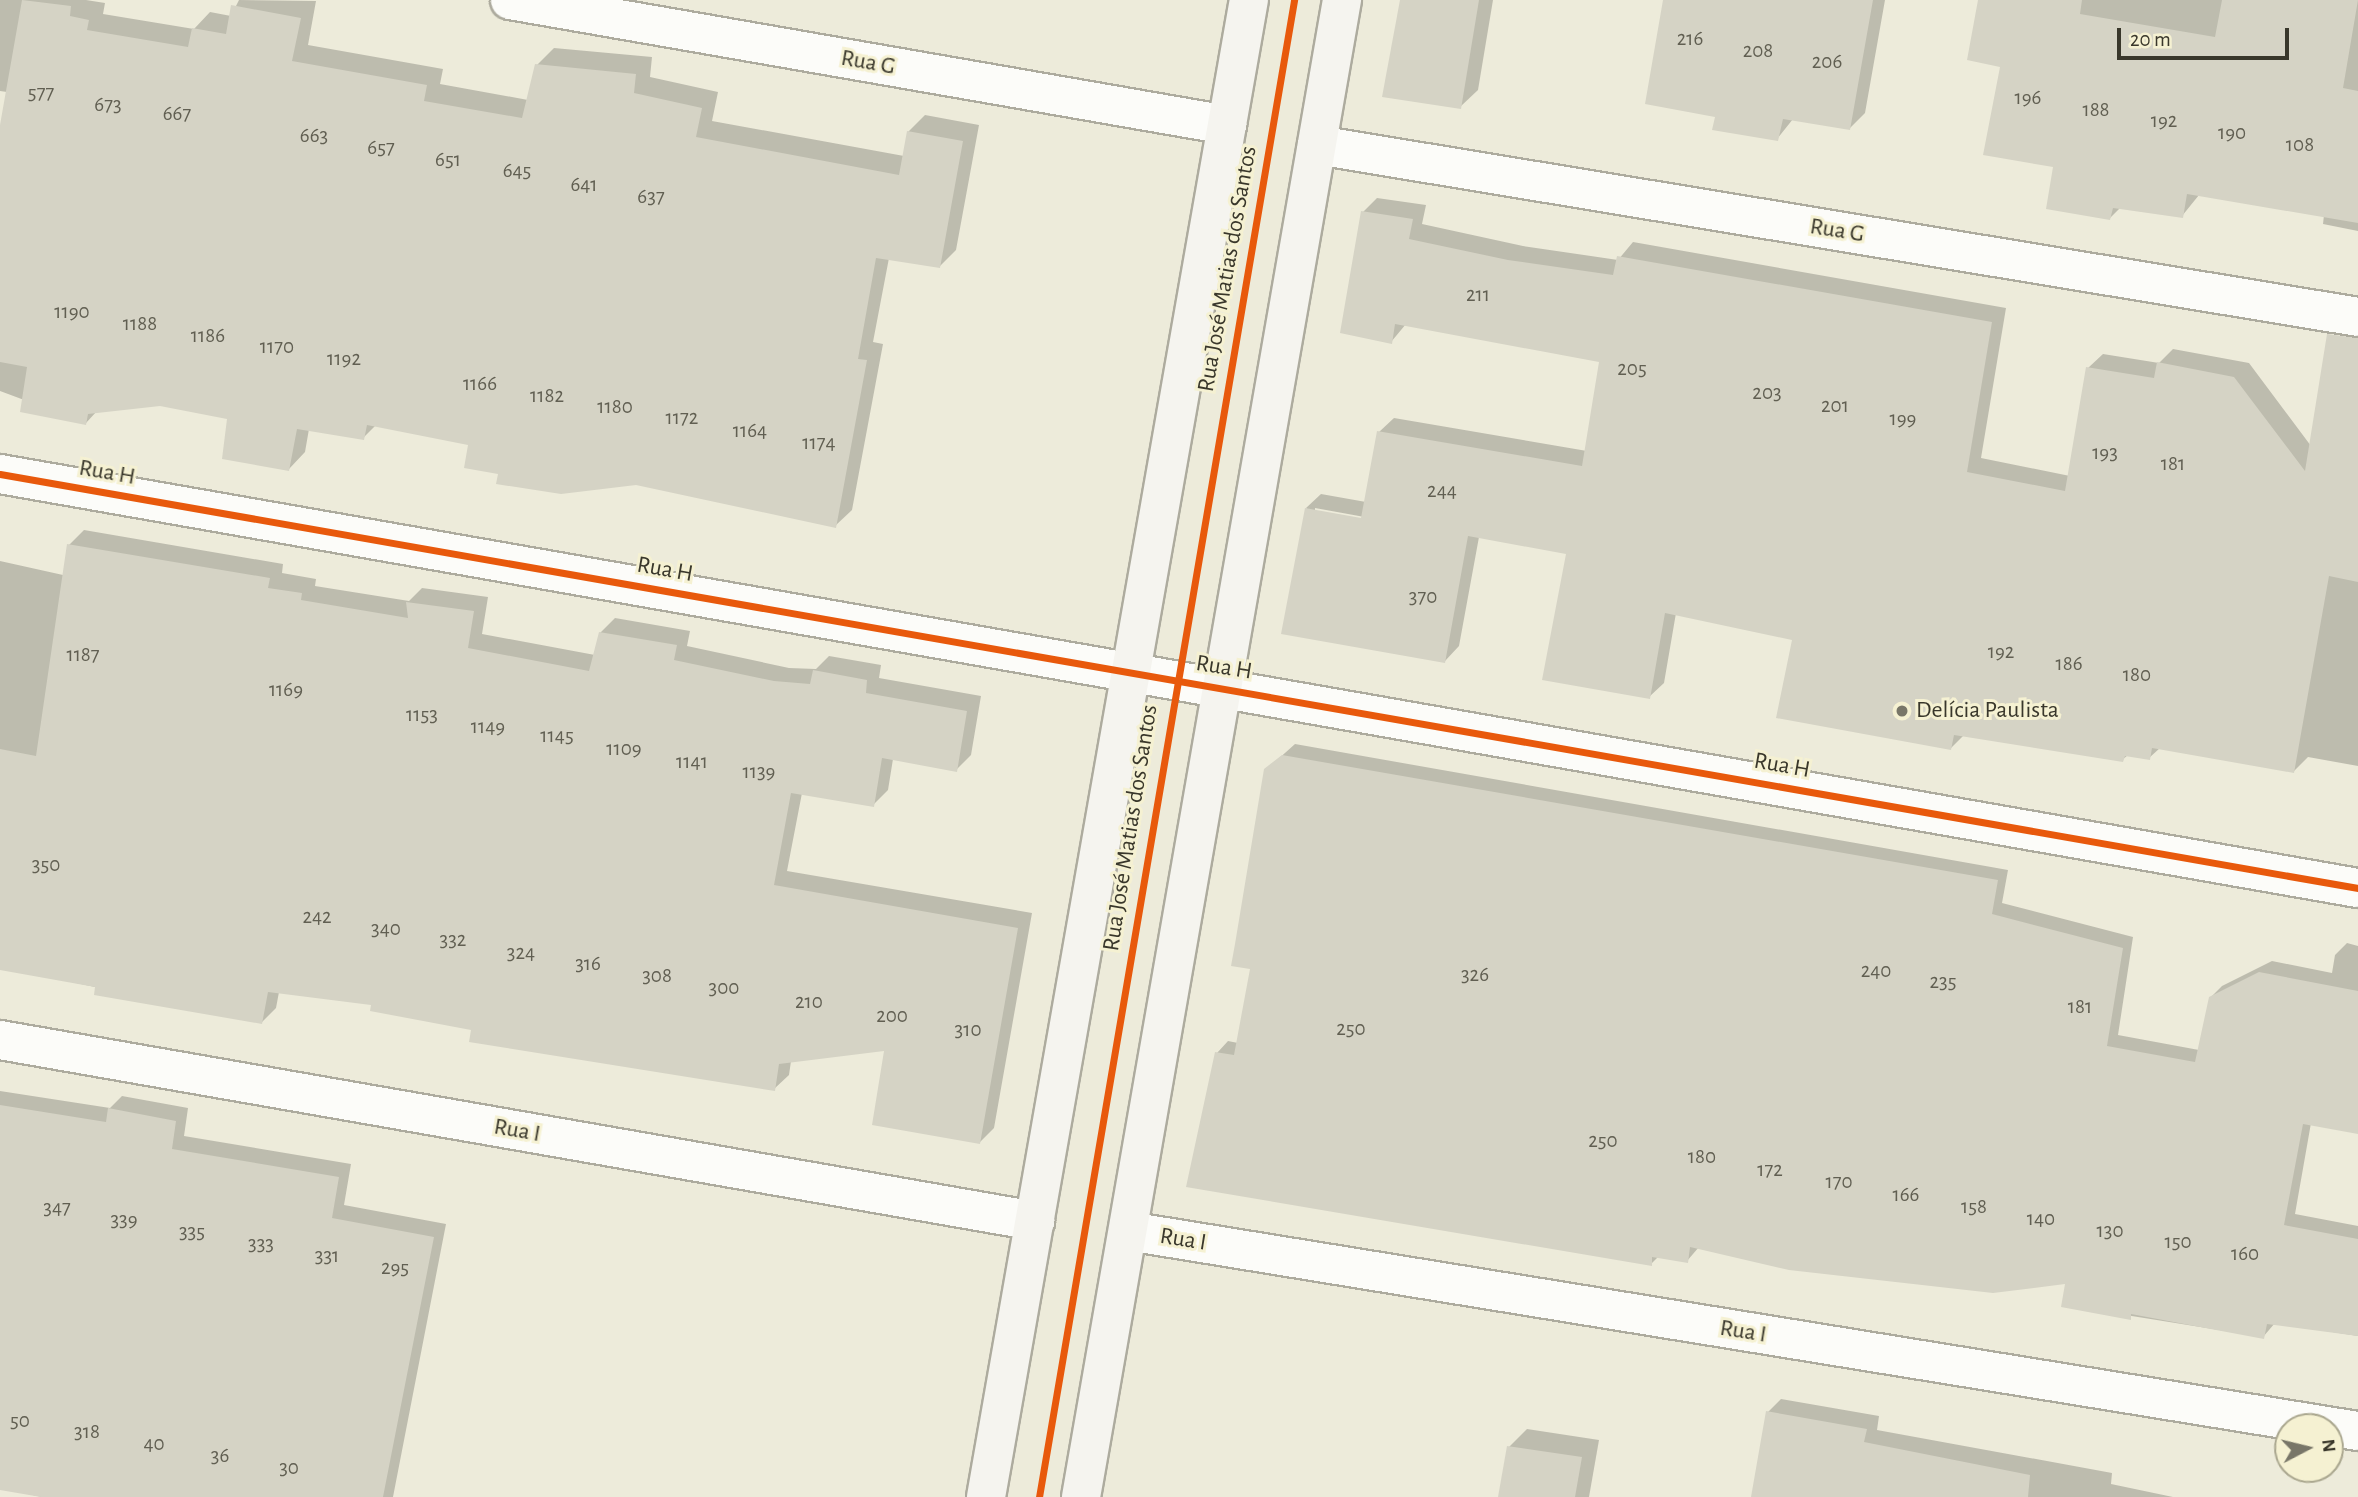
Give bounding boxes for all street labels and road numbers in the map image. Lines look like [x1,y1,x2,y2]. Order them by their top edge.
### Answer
street label: Rua G [839,44,897,82]
street label: Rua José Matias dos Santos [1192,144,1264,394]
street label: Rua G [1808,213,1866,249]
street label: Rua H [77,454,137,492]
street label: Rua H [635,551,695,589]
street label: Rua H [1194,649,1254,687]
street label: Rua José Matias dos Santos [1097,703,1165,953]
street label: Rua H [1752,747,1812,785]
street label: Rua I [492,1113,542,1149]
street label: Rua I [1158,1222,1208,1258]
street label: Rua I [1718,1314,1768,1350]

